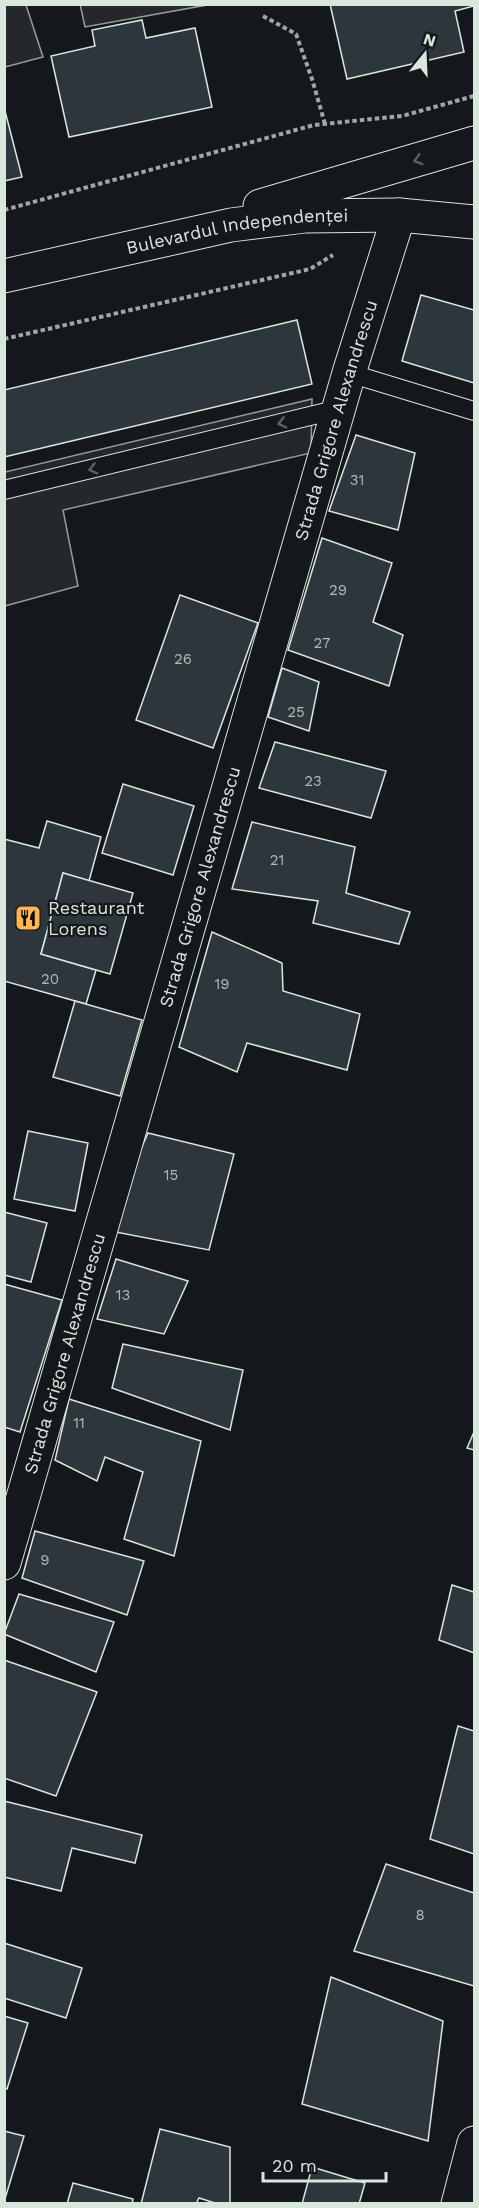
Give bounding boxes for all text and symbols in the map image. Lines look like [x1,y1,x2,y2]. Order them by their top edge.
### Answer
north arrow [395,24,455,84]
text: N [421,29,438,51]
one-way arrow [413,153,424,165]
street label: Bulevardul Independenței [124,205,348,258]
street label: Strada Grigore Alexandrescu [290,297,381,543]
one-way arrow [278,415,288,428]
one-way arrow [88,461,98,474]
house number: 31 [350,471,364,489]
house number: 29 [329,581,347,599]
house number: 27 [314,634,330,652]
house number: 26 [174,650,192,668]
house number: 25 [287,703,305,721]
street label: Strada Grigore Alexandrescu [155,764,244,1010]
house number: 23 [304,772,322,790]
house number: 21 [270,851,284,869]
place label: Restaurant Lorens [48,897,145,939]
restaurant icon: Restaurant Lorens [13,903,43,933]
house number: 20 [41,970,59,988]
house number: 19 [214,975,230,993]
house number: 15 [164,1166,178,1184]
street label: Strada Grigore Alexandrescu [19,1231,109,1476]
house number: 13 [116,1286,130,1304]
house number: 11 [73,1414,85,1432]
house number: 9 [40,1551,50,1569]
house number: 8 [415,1906,425,1924]
scale bar [263,2145,386,2183]
text: 20 m [272,2155,317,2176]

